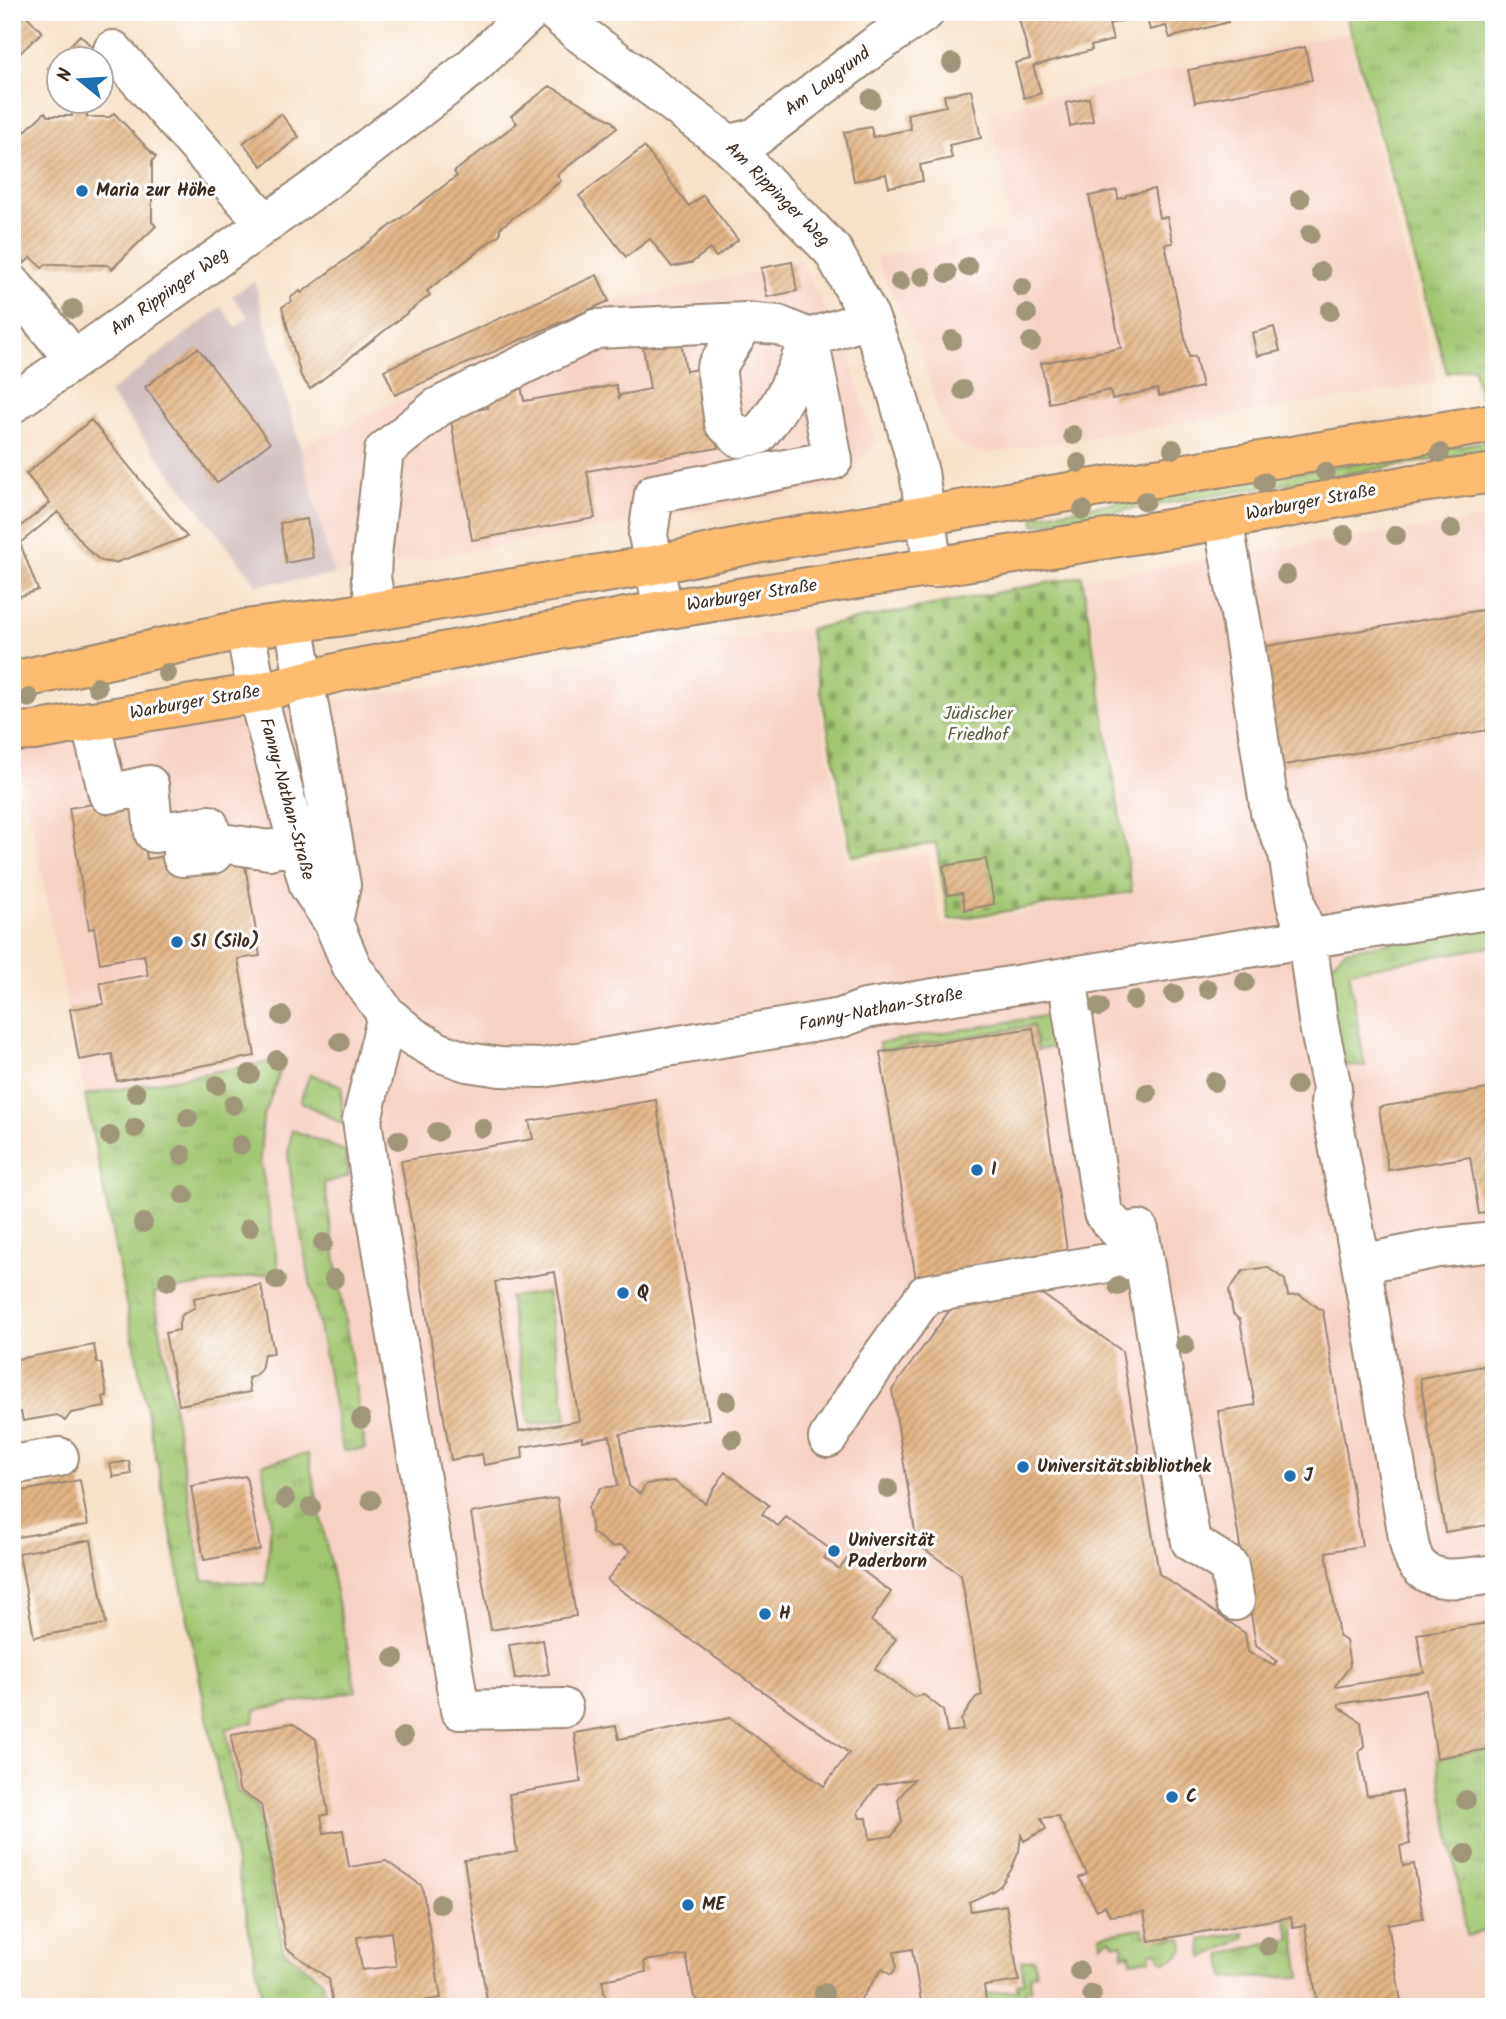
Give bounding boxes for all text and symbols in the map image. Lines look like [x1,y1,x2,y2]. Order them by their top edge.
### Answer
street label: Am Laugrund [779,39,878,124]
north arrow [46,46,116,116]
text: N [50,65,82,86]
street label: Am Rippinger Weg [718,136,836,254]
place label: Maria zur Höhe [96,177,216,206]
marker: Maria zur Höhe [74,183,90,199]
street label: Am Rippinger Weg [105,240,235,344]
street label: Warburger Straße [1243,476,1379,530]
street label: Warburger Straße [685,571,819,621]
street label: Warburger Straße [128,677,262,729]
park label: Jüdischer Friedhof [943,700,1014,750]
street label: Fanny-Nathan-Straße [250,715,322,883]
place label: SI (Silo) [191,928,259,957]
marker: SI (Silo) [169,934,185,950]
street label: Fanny-Nathan-Straße [796,980,966,1040]
place label: I [991,1156,997,1185]
marker: I [969,1162,985,1178]
place label: Q [637,1279,649,1308]
marker: Q [615,1285,631,1301]
place label: Universitätsbibliothek [1037,1453,1212,1482]
marker: Universitätsbibliothek [1015,1459,1031,1475]
place label: J [1304,1462,1314,1491]
marker: J [1282,1468,1298,1484]
place label: Universität Paderborn [848,1527,936,1577]
marker: Universität Paderborn [826,1543,842,1559]
place label: H [779,1600,791,1629]
marker: H [757,1606,773,1622]
place label: C [1186,1783,1197,1812]
marker: C [1164,1789,1180,1805]
place label: ME [702,1891,727,1920]
marker: ME [680,1897,696,1913]

